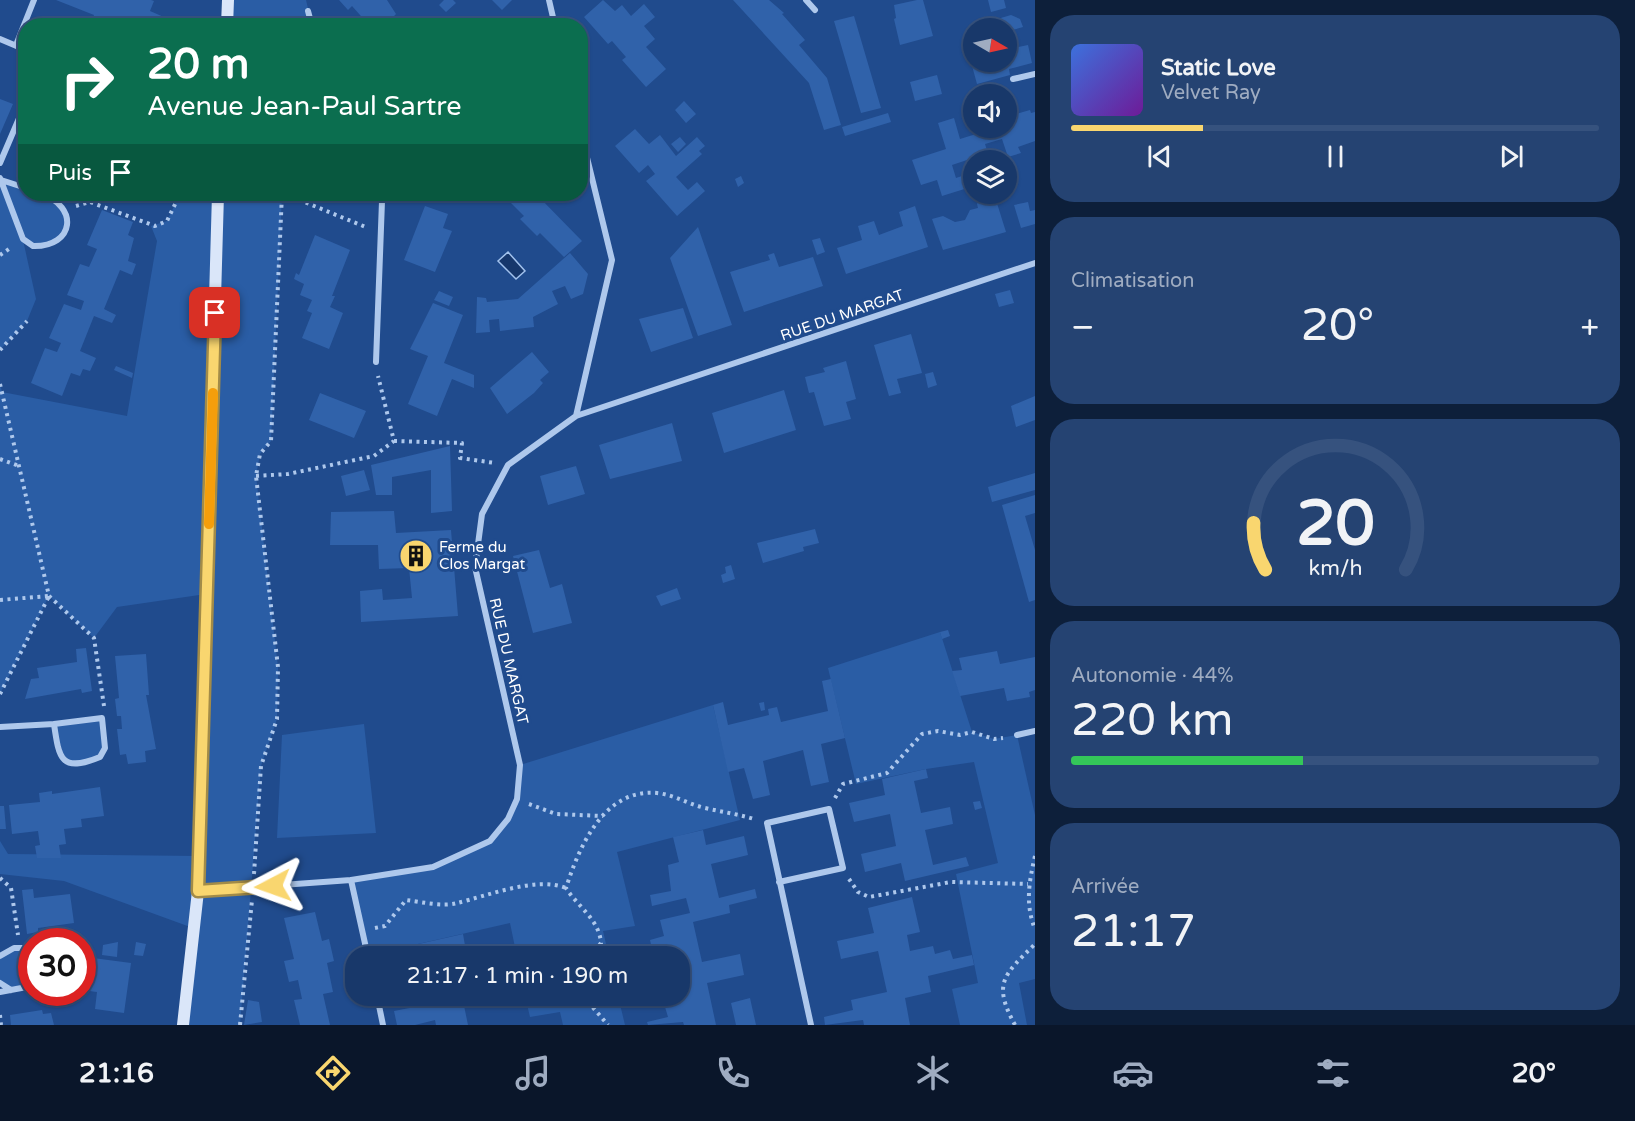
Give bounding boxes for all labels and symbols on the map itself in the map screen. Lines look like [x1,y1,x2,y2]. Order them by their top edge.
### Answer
north arrow [963,18,1017,72]
street label: RUE DU MARGAT [778,285,906,345]
pin [189,287,240,338]
building icon: Ferme du Clos Margat [398,538,434,574]
place label: Ferme du Clos Margat [439,538,526,573]
street label: RUE DU MARGAT [486,596,532,726]
position arrow [241,854,305,918]
speed limit sign: 30 [18,928,96,1006]

